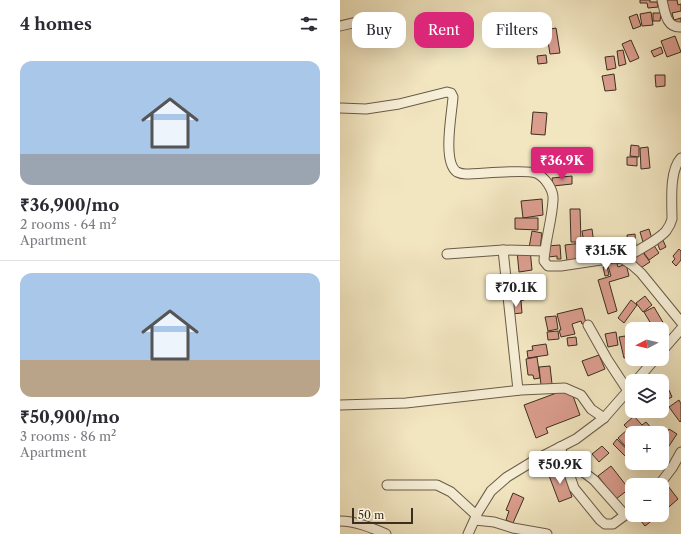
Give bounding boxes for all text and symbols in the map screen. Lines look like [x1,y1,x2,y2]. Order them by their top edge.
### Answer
chip: Buy [352,12,406,48]
chip: Rent [414,12,474,48]
chip: Filters [482,12,552,48]
icon: filters [298,13,320,35]
text: 4 homes [20,14,92,34]
icon: home [134,87,206,159]
pin: ₹36.9K [529,147,595,181]
text: ₹36.9K [540,152,584,168]
text: ₹36,900/mo [20,195,119,215]
text: 2 rooms · 64 m² [20,216,117,232]
text: Apartment [20,232,87,248]
pin: ₹31.5K [573,237,639,271]
text: ₹31.5K [585,242,627,258]
pin: ₹70.1K [483,274,549,308]
text: ₹70.1K [495,279,537,295]
icon: home [134,299,206,371]
north arrow [625,322,669,366]
map controls [625,322,669,522]
button: layers [625,374,669,418]
text: ₹50,900/mo [20,407,120,427]
button: + [625,426,669,470]
text: 3 rooms · 86 m² [20,428,116,444]
text: Apartment [20,444,87,460]
pin: ₹50.9K [527,451,593,485]
text: ₹50.9K [538,456,582,472]
button: − [625,478,669,522]
scale bar [352,506,413,525]
text: 50 m [358,508,384,522]

